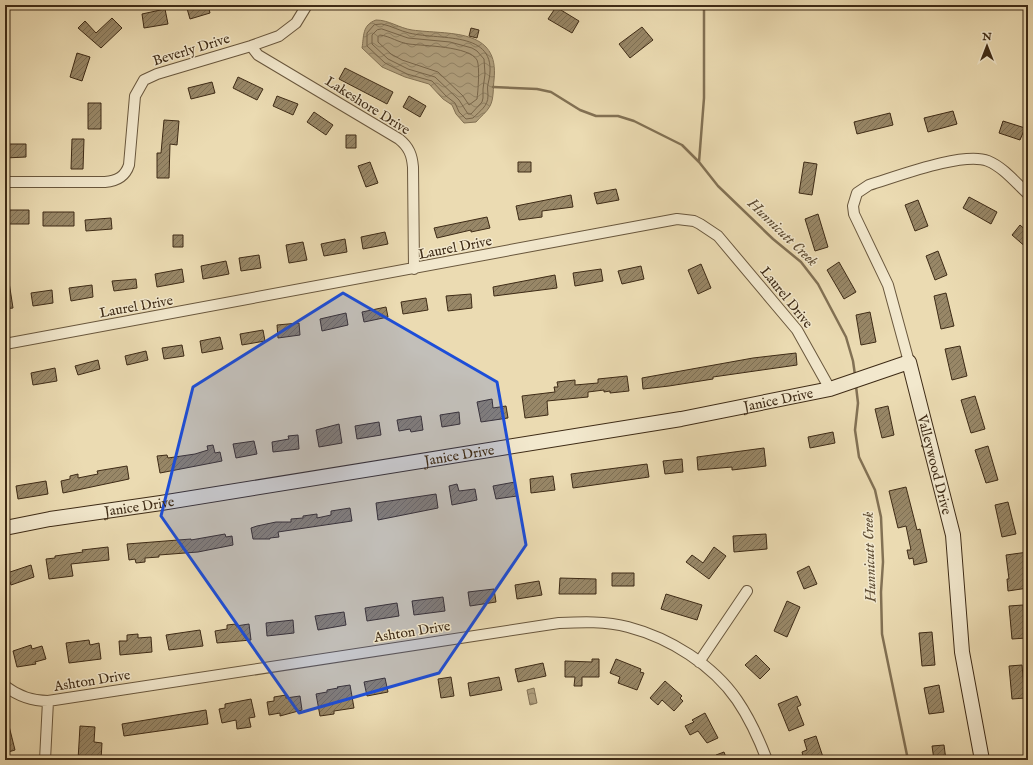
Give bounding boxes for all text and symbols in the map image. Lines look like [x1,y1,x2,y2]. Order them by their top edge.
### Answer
north arrow [967,26,1007,66]
street label: Beverly Drive [151,30,233,70]
text: N [981,30,992,44]
street label: Lakeshore Drive [322,73,414,139]
water label: Hunnicutt Creek [743,193,822,271]
street label: Laurel Drive [417,232,494,264]
street label: Laurel Drive [756,263,817,333]
street label: Laurel Drive [98,292,175,322]
street label: Janice Drive [740,384,815,417]
street label: Valleywood Drive [912,412,956,517]
street label: Janice Drive [421,441,496,471]
street label: Janice Drive [101,493,176,521]
water label: Hunnicutt Creek [858,511,881,604]
street label: Ashton Drive [372,617,452,647]
street label: Ashton Drive [52,666,132,696]

